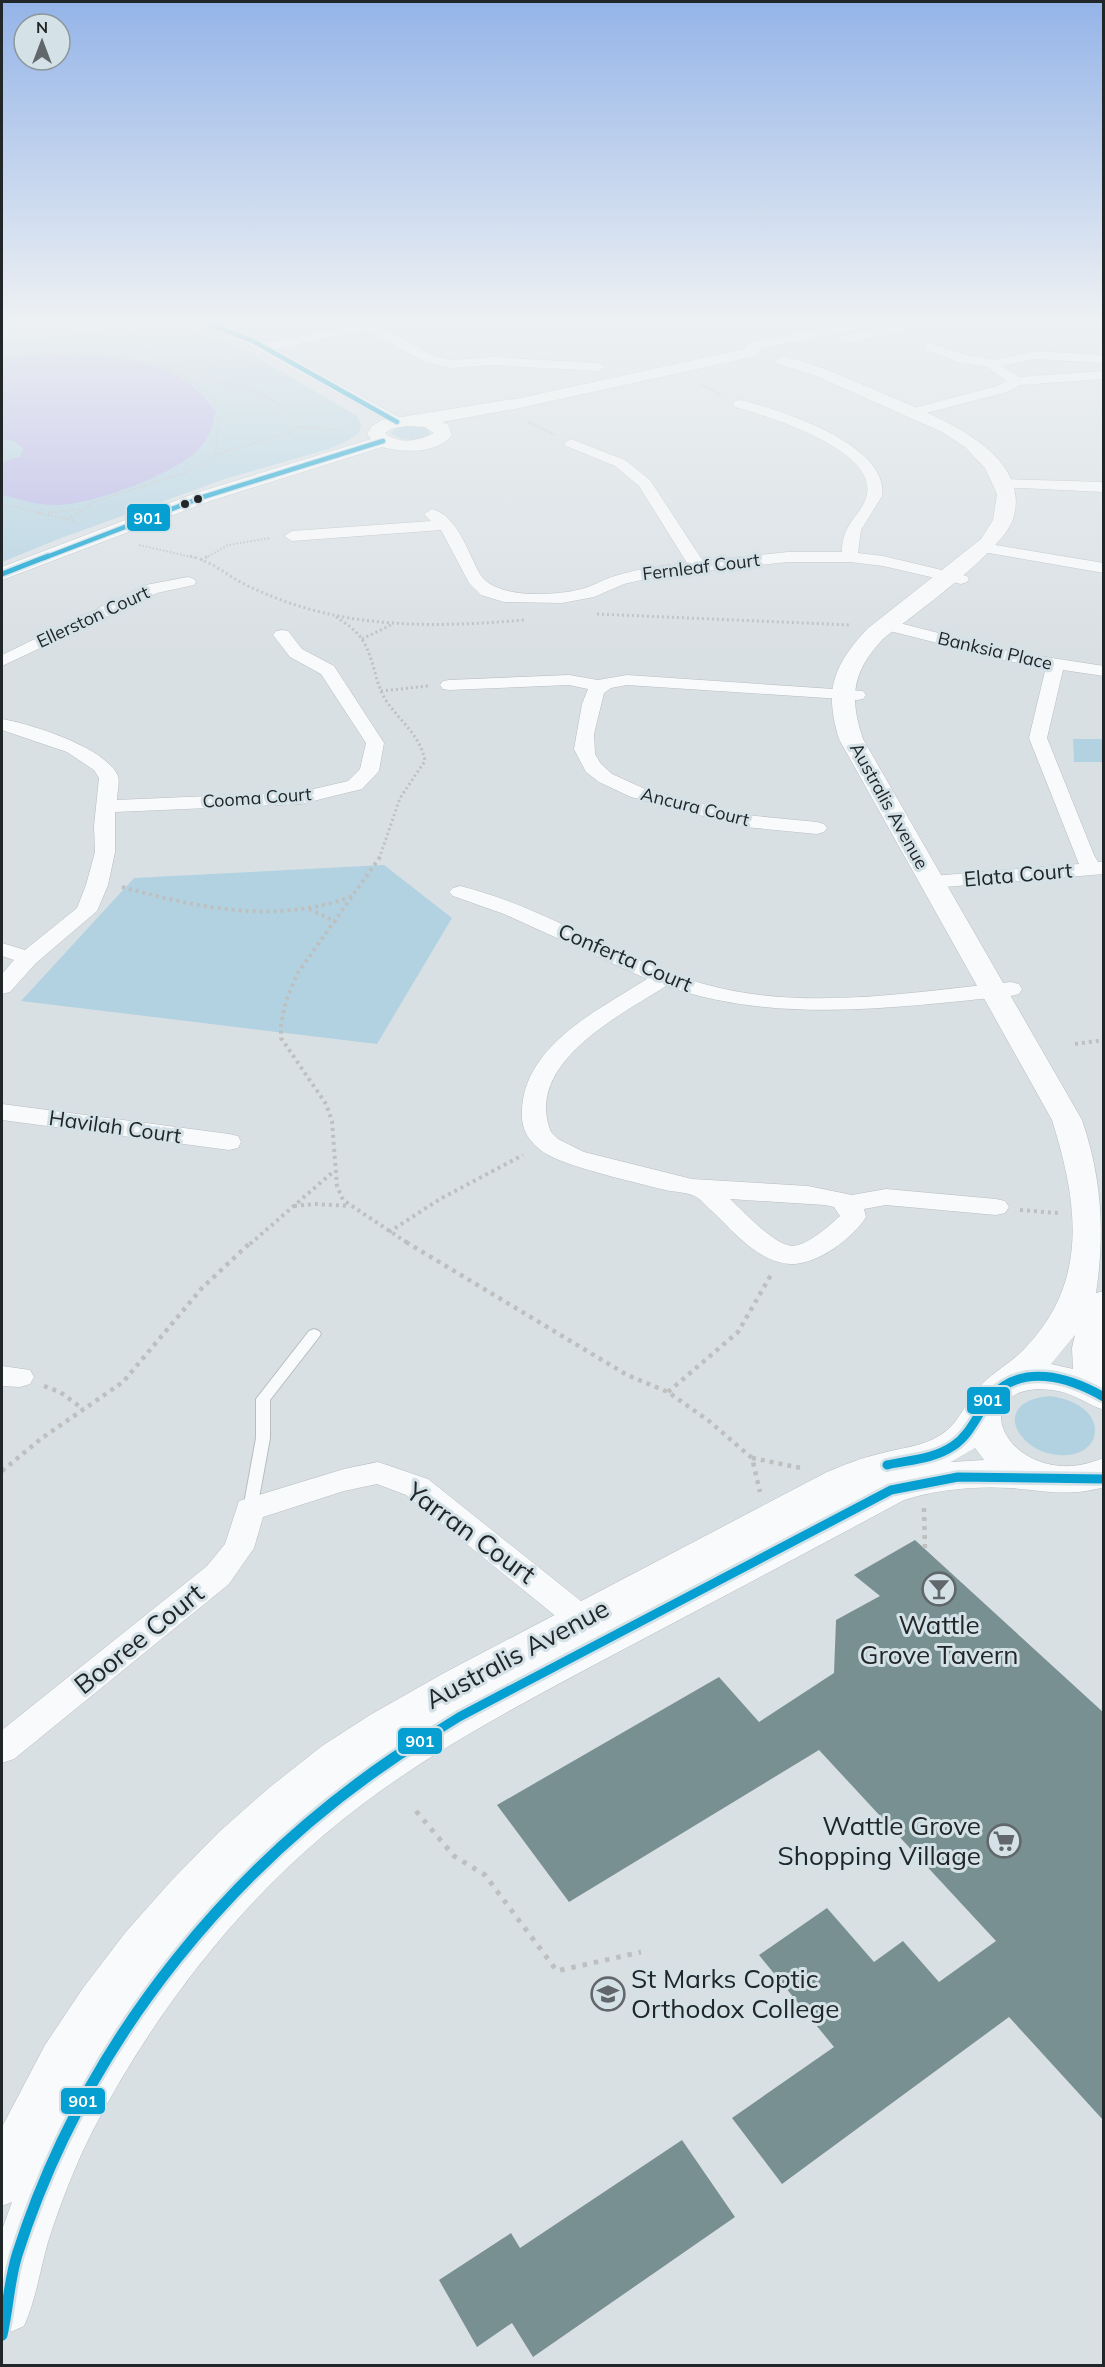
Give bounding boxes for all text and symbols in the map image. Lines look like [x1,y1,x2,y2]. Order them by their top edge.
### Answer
north arrow [12,12,72,72]
text: N [36,17,48,37]
unlabelled marker [192,493,204,505]
unlabelled marker [179,498,191,510]
line badge: 901 [126,503,171,532]
text: 901 [134,508,162,528]
street label: Fernleaf Court [641,548,761,585]
street label: Ellerston Court [33,580,153,653]
street label: Banksia Place [936,626,1055,675]
street label: Australis Avenue [845,739,934,873]
street label: Cooma Court [202,782,312,813]
street label: Ancura Court [639,782,752,831]
street label: Elata Court [963,856,1073,892]
street label: Conferta Court [554,917,696,997]
street label: Havilah Court [47,1104,183,1148]
line badge: 901 [966,1386,1011,1415]
text: 901 [974,1390,1002,1410]
street label: Yarran Court [399,1474,542,1591]
bar icon: Wattle Grove Tavern [921,1571,957,1607]
street label: Booree Court [67,1576,210,1701]
street label: Australis Avenue [419,1591,614,1716]
place label: Wattle Grove Tavern [859,1608,1019,1671]
line badge: 901 [397,1727,443,1755]
text: 901 [406,1731,434,1751]
place label: Wattle Grove Shopping Village [777,1809,981,1872]
supermarket icon: Wattle Grove Shopping Village [986,1823,1022,1859]
place label: St Marks Coptic Orthodox College [631,1962,839,2025]
school or university icon: St Marks Coptic Orthodox College [590,1976,626,2012]
line badge: 901 [60,2087,106,2115]
text: 901 [69,2091,97,2111]

